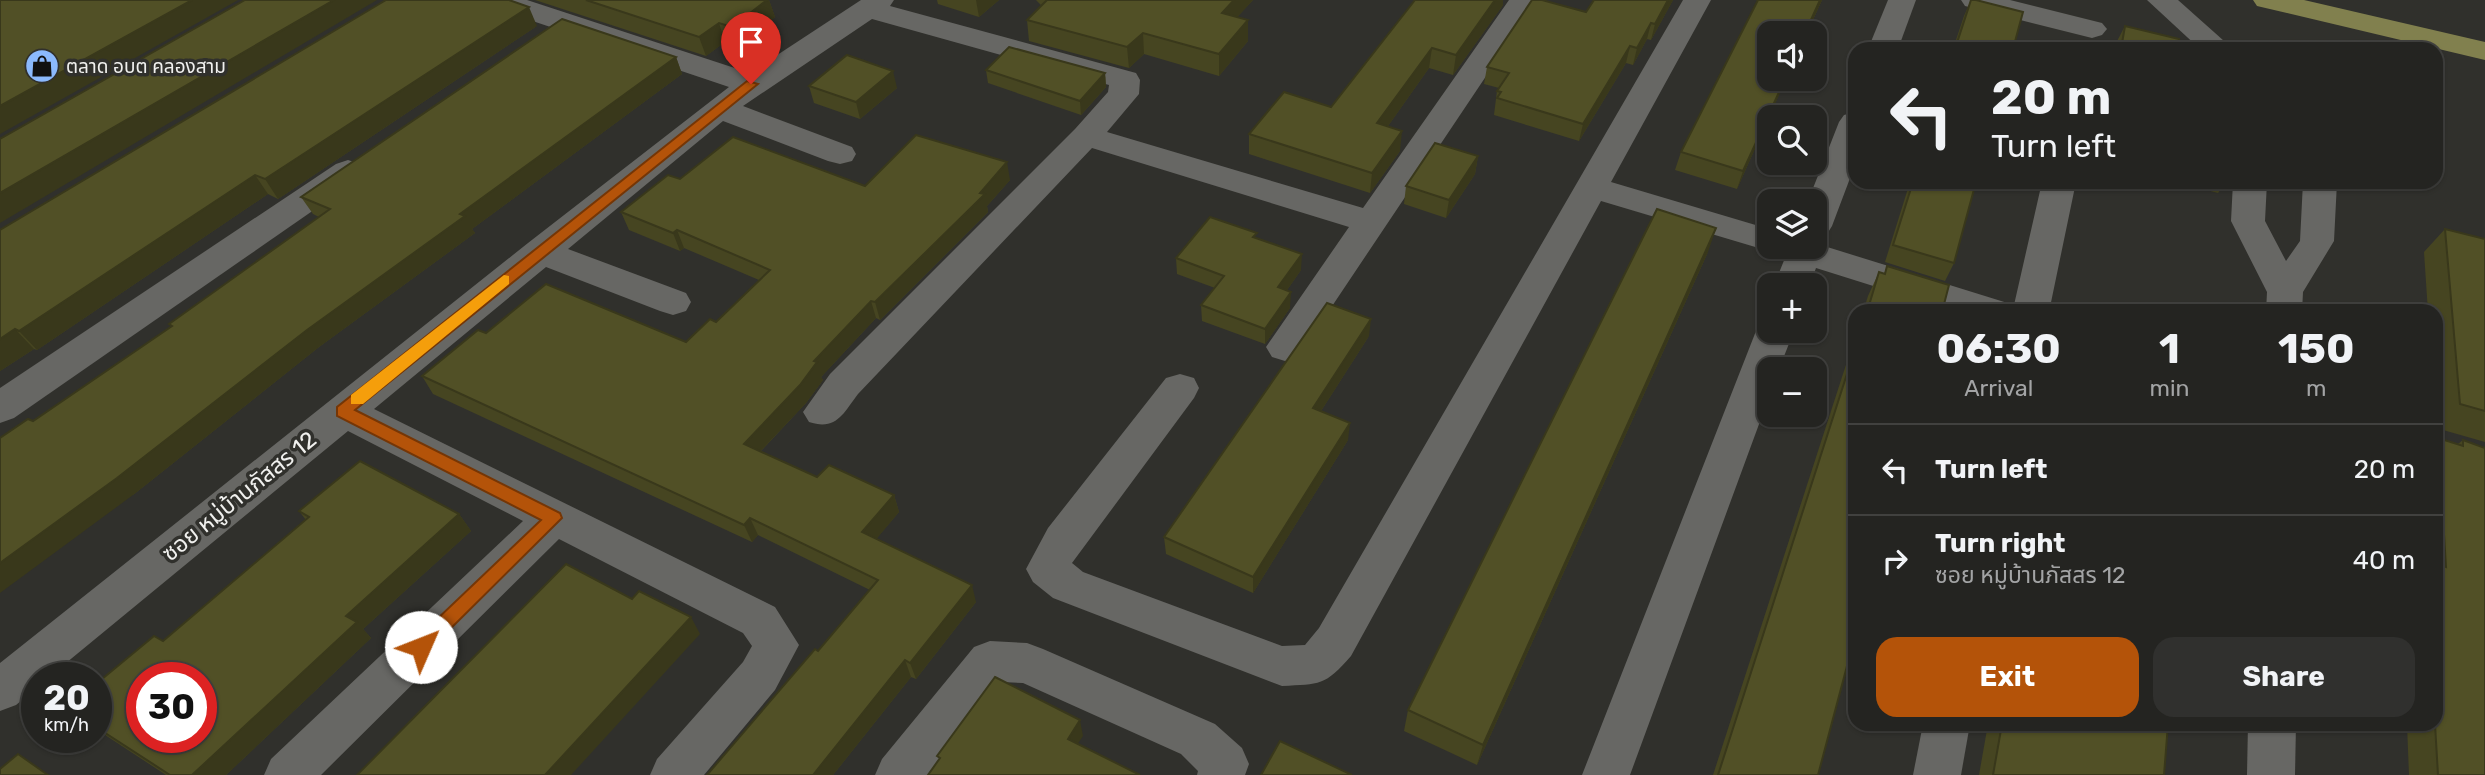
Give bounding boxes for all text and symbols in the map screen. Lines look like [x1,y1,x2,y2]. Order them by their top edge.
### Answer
pin [721,12.0,781,84]
map controls [1757,21,1827,427]
button: sound [1757,21,1827,91]
icon: arrive [732,23,770,61]
shop icon: ตลาด อบต คลองสาม [23,47,61,85]
place label: ตลาด อบต คลองสาม [66,55,226,78]
text: 20 m [1991,68,2112,126]
icon: left [1876,70,1967,161]
button: search [1757,105,1827,175]
text: Turn left [1991,127,2116,165]
button: layers [1757,189,1827,259]
button: + [1757,273,1827,343]
text: 06:30 [1937,324,2061,374]
text: 1 [2159,324,2180,374]
text: 150 [2278,324,2354,374]
button: − [1757,357,1827,427]
text: Arrival [1964,374,2033,402]
text: min [2149,374,2189,402]
text: m [2306,374,2326,402]
street label: ซอย หมู่บ้านภัสสร 12 [156,425,323,568]
icon: left [1876,451,1914,489]
text: Turn left [1935,454,2047,485]
text: 20 m [2354,454,2415,485]
text: Turn right [1935,528,2065,559]
icon: right [1876,542,1914,580]
text: 40 m [2353,545,2415,576]
text: ซอย หมู่บ้านภัสสร 12 [1935,561,2126,589]
position arrow [384,610,458,684]
button: Exit [1876,637,2139,717]
button: Share [2153,637,2415,717]
speed limit sign: 30 [126,662,217,753]
text: 20 [43,677,90,719]
text: km/h [44,714,89,736]

